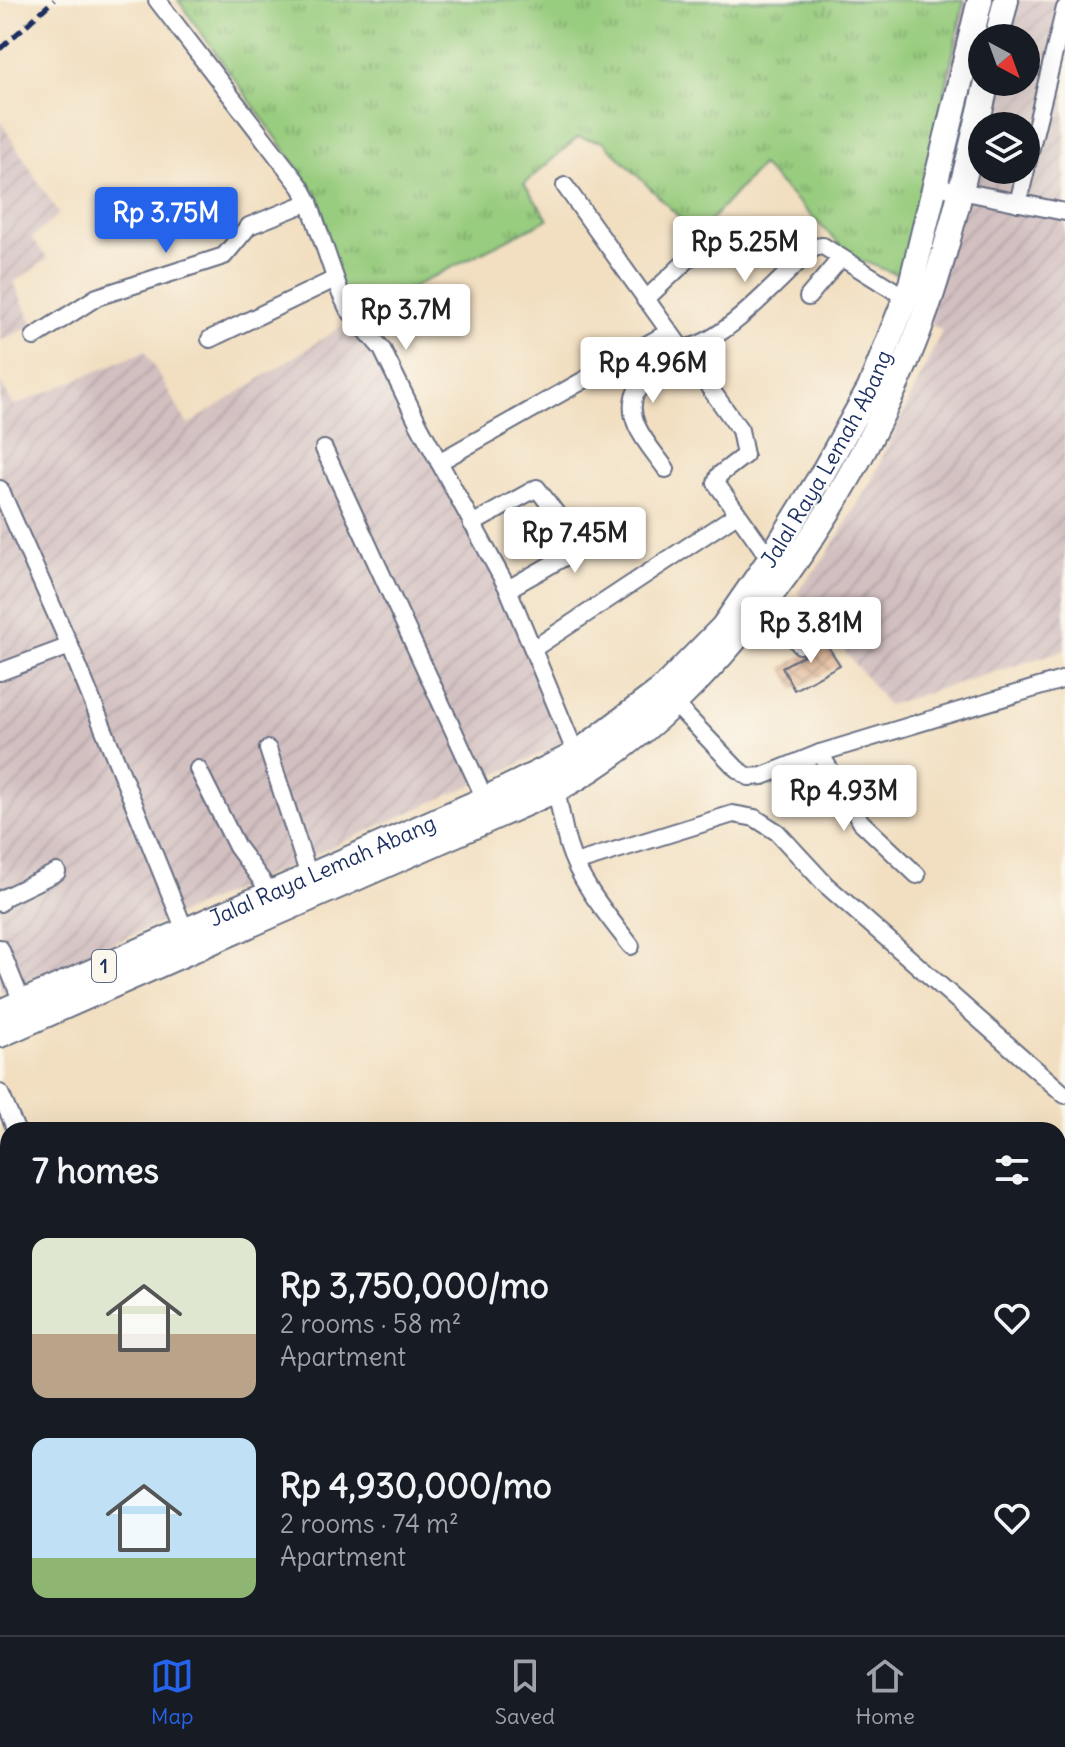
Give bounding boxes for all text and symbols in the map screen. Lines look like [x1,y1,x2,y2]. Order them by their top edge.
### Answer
north arrow [968,24,1040,96]
map controls [968,24,1040,184]
button: layers [968,112,1040,184]
pin: Rp 3.75M [83,187,249,255]
text: Rp 3.75M [113,196,219,229]
pin: Rp 5.25M [662,216,828,284]
text: Rp 5.25M [691,225,799,258]
pin: Rp 3.7M [332,284,480,352]
text: Rp 3.7M [360,293,452,326]
pin: Rp 4.96M [570,337,736,405]
text: Rp 4.96M [598,346,708,379]
street label: Jalal Raya Lemah Abang [754,346,898,573]
pin: Rp 7.45M [492,507,658,575]
text: Rp 7.45M [522,516,628,549]
pin: Rp 3.81M [728,597,894,665]
text: Rp 3.81M [759,606,863,639]
pin: Rp 4.93M [761,765,927,833]
text: Rp 4.93M [790,774,898,807]
street label: Jalal Raya Lemah Abang [205,808,440,933]
road number: 1 [92,950,116,982]
icon: filters [990,1148,1034,1192]
text: 7 homes [32,1149,159,1192]
text: Rp 3,750,000/mo [280,1264,549,1307]
icon: home [96,1270,192,1366]
icon: heart [990,1296,1034,1340]
text: 2 rooms · 58 m² [280,1307,461,1340]
text: Apartment [280,1340,406,1373]
text: Rp 4,930,000/mo [280,1464,552,1507]
icon: home [96,1470,192,1566]
icon: heart [990,1496,1034,1540]
text: 2 rooms · 74 m² [280,1507,459,1540]
text: Apartment [280,1540,406,1573]
tab: Map [150,1654,194,1730]
tab: Saved [495,1654,555,1730]
tab: Home [855,1654,915,1730]

